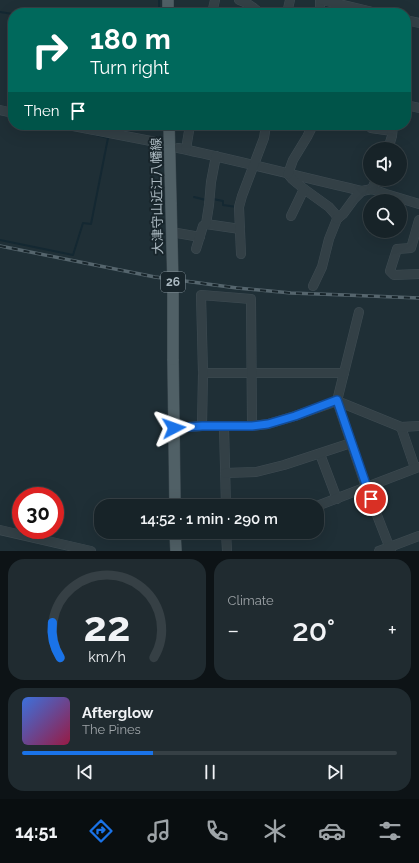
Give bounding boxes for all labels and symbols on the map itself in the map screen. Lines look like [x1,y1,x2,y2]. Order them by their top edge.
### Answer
street label: 大津守山近江八幡線 [148,137,166,255]
road number: 26 [161,272,185,292]
position arrow [153,407,195,449]
pin [354,482,388,516]
speed limit sign: 30 [12,487,64,539]

